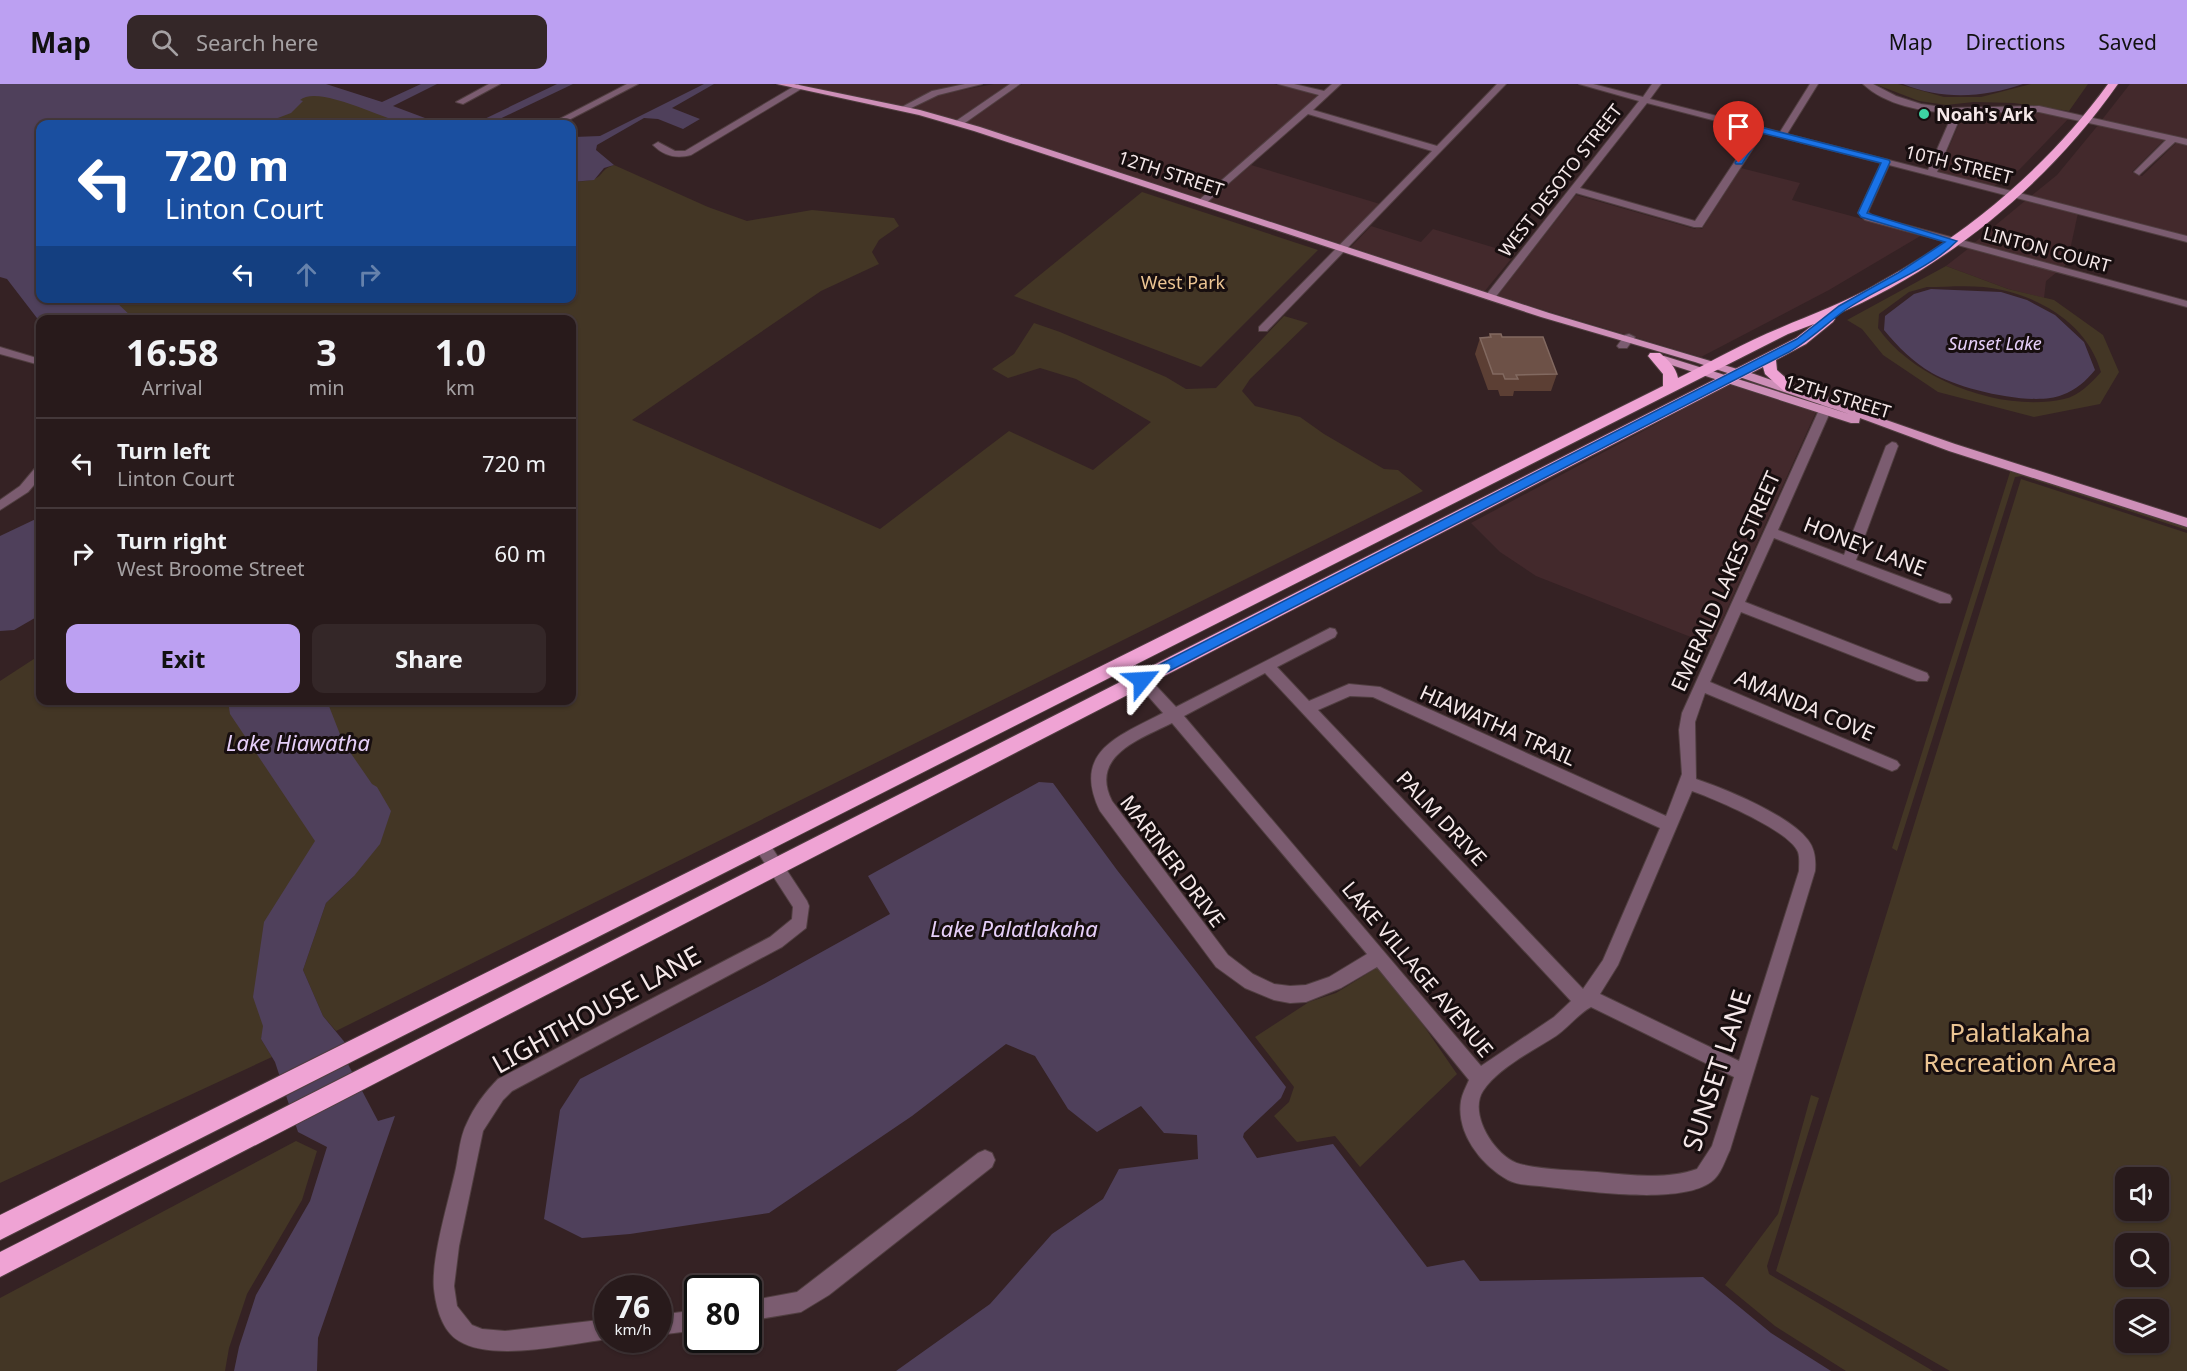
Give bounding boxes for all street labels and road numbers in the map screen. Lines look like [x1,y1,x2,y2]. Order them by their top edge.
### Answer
street label: WEST DESOTO STREET [1493,99,1627,261]
street label: 10TH STREET [1903,139,2015,189]
street label: 12TH STREET [1115,145,1227,201]
street label: LINTON COURT [1981,220,2113,278]
street label: 12TH STREET [1782,368,1894,424]
street label: EMERALD LAKES STREET [1664,466,1786,695]
street label: HONEY LANE [1800,510,1930,582]
street label: AMANDA COVE [1731,663,1879,747]
street label: HIAWATHA TRAIL [1415,678,1581,772]
street label: PALM DRIVE [1391,764,1493,872]
street label: MARINER DRIVE [1114,789,1232,933]
street label: LAKE VILLAGE AVENUE [1336,875,1500,1063]
street label: LIGHTHOUSE LANE [485,937,707,1081]
street label: SUNSET LANE [1673,985,1759,1155]

